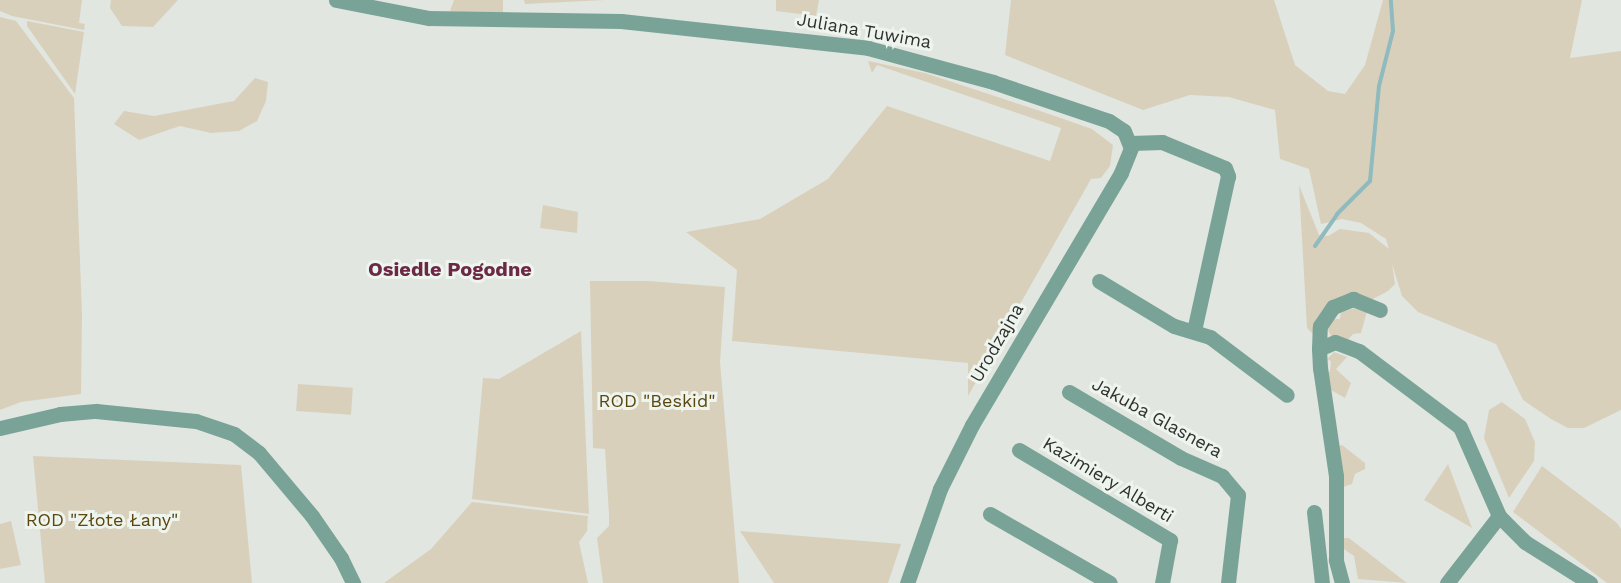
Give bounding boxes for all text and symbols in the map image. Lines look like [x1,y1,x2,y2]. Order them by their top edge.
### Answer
street label: Juliana Tuwima [795,8,933,54]
district label: Osiedle Pogodne [368,257,532,281]
street label: Urodzajna [966,300,1028,386]
street label: Jakuba Glasnera [1088,373,1226,463]
park label: ROD "Beskid" [599,390,715,412]
street label: Kazimiery Alberti [1038,432,1178,528]
park label: ROD "Złote Łany" [26,509,178,531]

